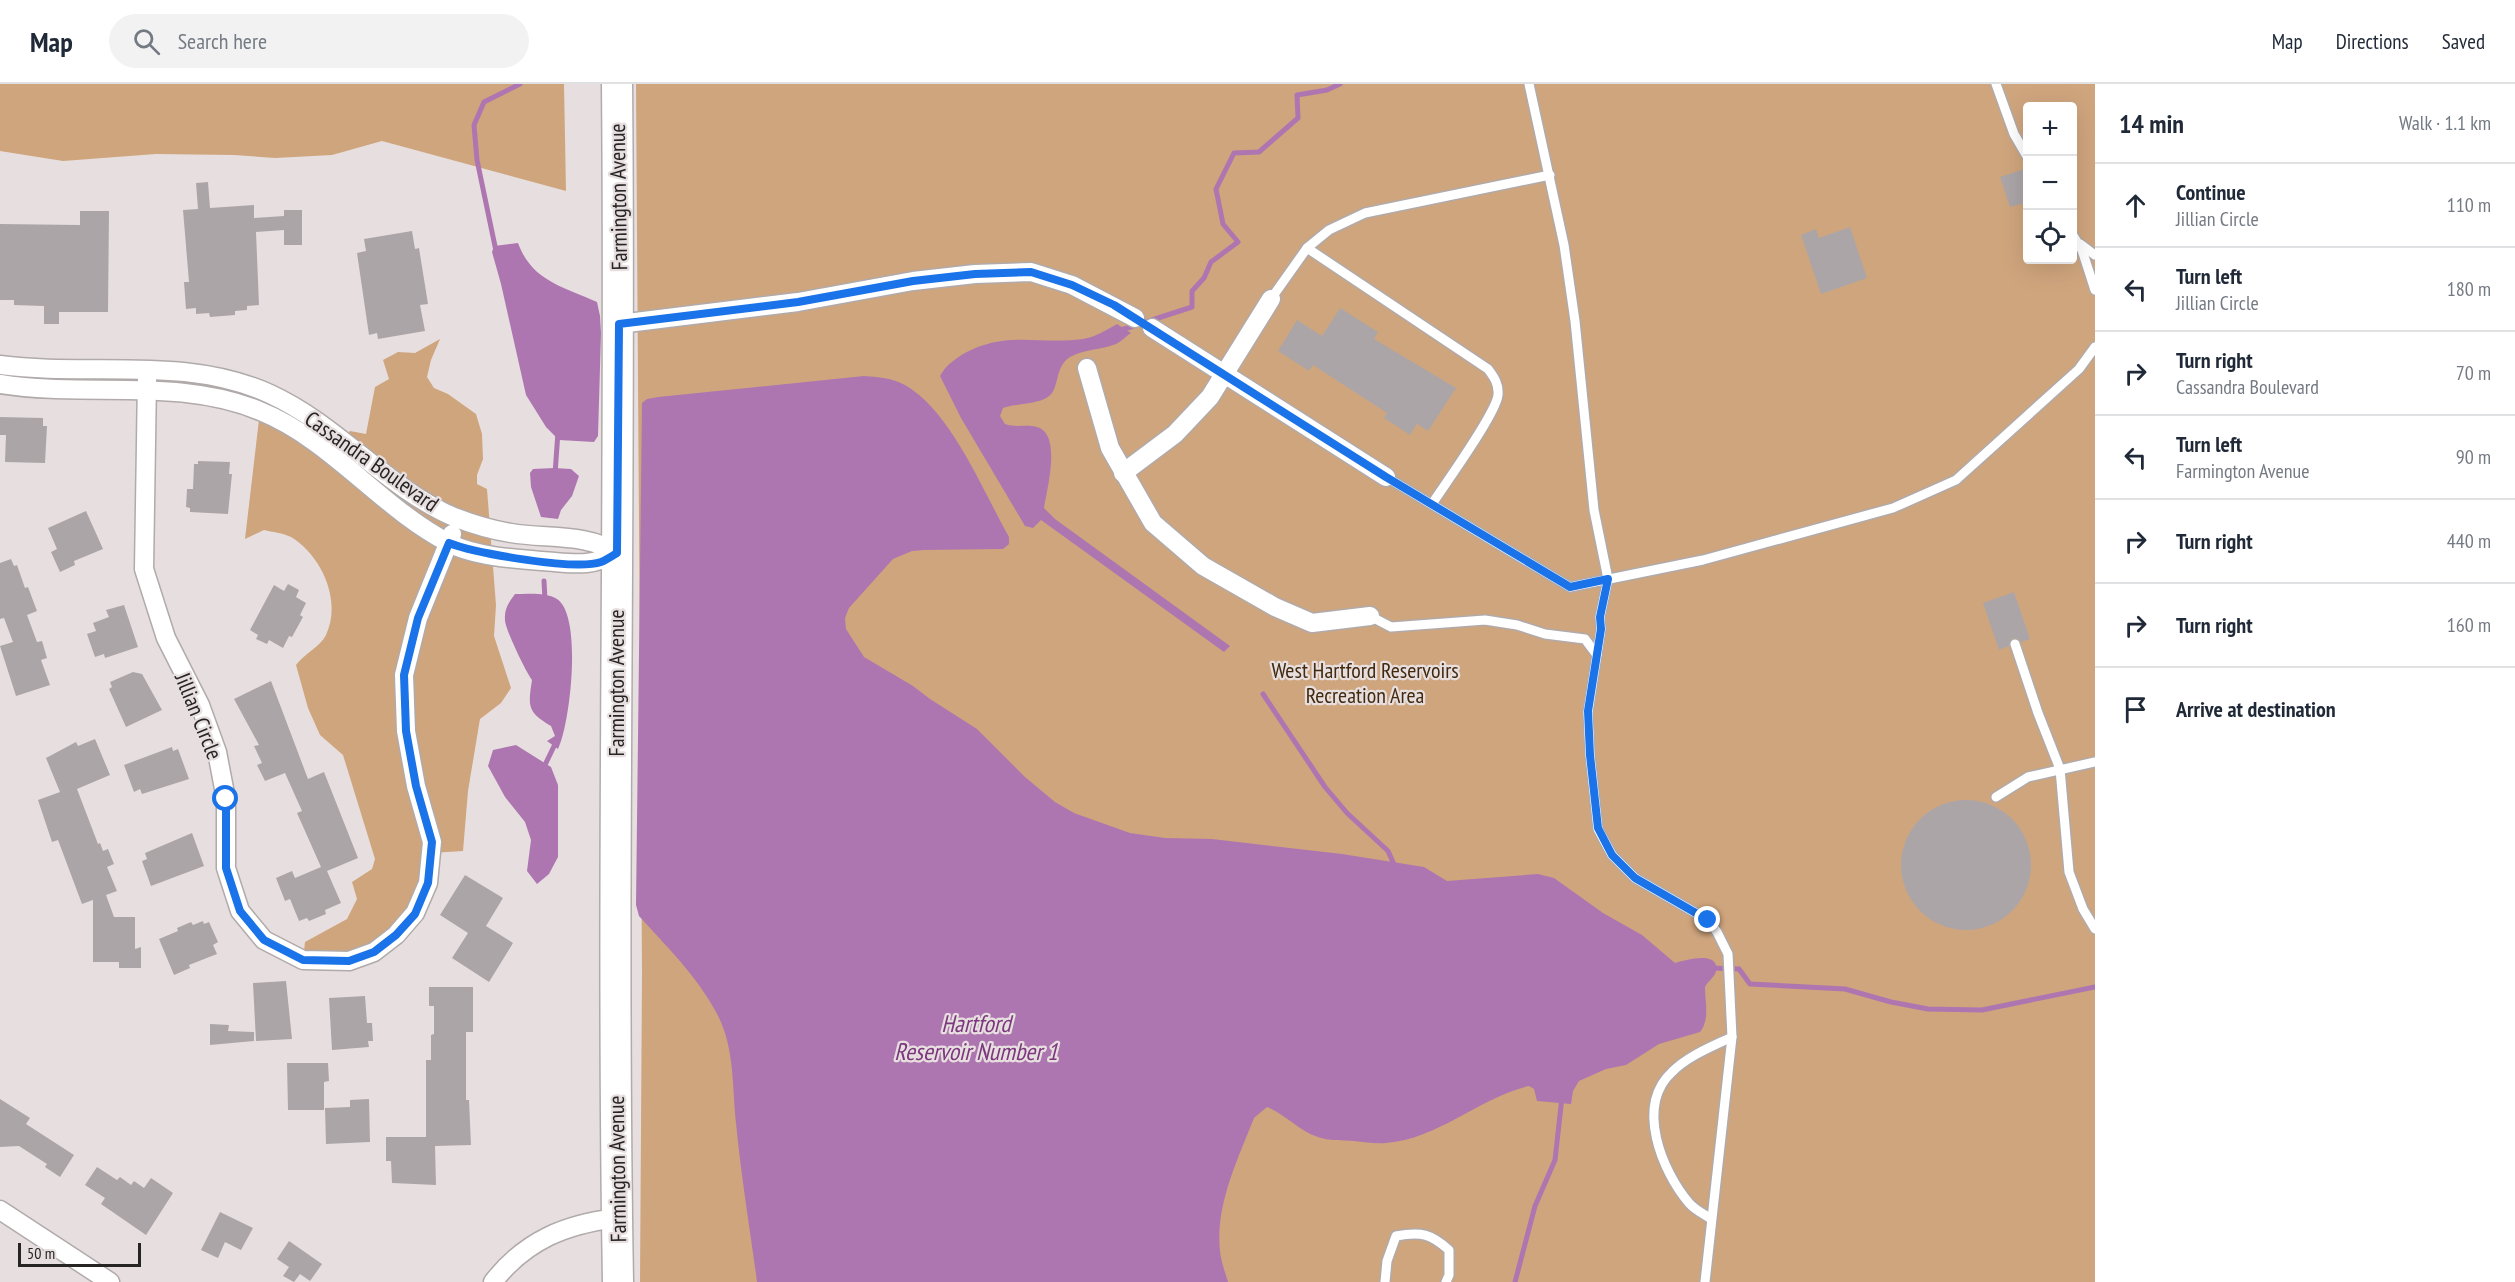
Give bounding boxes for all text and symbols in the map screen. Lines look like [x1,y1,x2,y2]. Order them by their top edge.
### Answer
search box [109,14,529,68]
text: Map [30,23,73,60]
icon: search [130,25,163,58]
text: Search here [178,27,267,55]
text: Map [2272,28,2303,55]
text: Directions [2336,28,2409,55]
text: Saved [2442,28,2485,55]
map controls [2023,102,2077,264]
button: + [2023,102,2077,156]
text: 14 min [2119,107,2184,140]
text: Walk · 1.1 km [2399,110,2491,136]
street label: Farmington Avenue [603,123,633,271]
button: − [2023,156,2077,210]
text: Continue [2176,178,2246,206]
icon: ahead [2119,189,2152,222]
text: 110 m [2447,192,2491,218]
text: Jillian Circle [2176,206,2259,232]
button: locate [2023,210,2077,264]
text: Turn left [2176,262,2242,290]
icon: left [2119,273,2152,306]
text: 180 m [2447,276,2491,302]
text: Jillian Circle [2176,290,2259,316]
text: Turn right [2176,346,2253,374]
icon: right [2119,357,2152,390]
text: 70 m [2456,360,2491,386]
text: Cassandra Boulevard [2176,374,2319,400]
street label: Cassandra Boulevard [300,404,444,518]
text: Turn left [2176,430,2242,458]
icon: left [2119,441,2152,474]
text: 90 m [2456,444,2491,470]
text: Farmington Avenue [2176,458,2310,484]
icon: right [2119,525,2152,558]
text: Turn right [2176,527,2253,555]
text: 440 m [2447,528,2491,554]
icon: right [2119,609,2152,642]
street label: Farmington Avenue [602,610,630,756]
text: Turn right [2176,611,2253,639]
text: 160 m [2447,612,2491,638]
park label: West Hartford Reservoirs Recreation Area [1271,656,1459,709]
street label: Jillian Circle [169,668,229,764]
icon: arrive [2119,693,2152,726]
text: Arrive at destination [2176,695,2336,723]
route start [212,785,238,811]
route end [1694,906,1720,932]
water label: Hartford Reservoir Number 1 [894,1008,1058,1067]
street label: Farmington Avenue [602,1095,632,1243]
scale bar [18,1240,141,1268]
text: 50 m [27,1243,55,1263]

